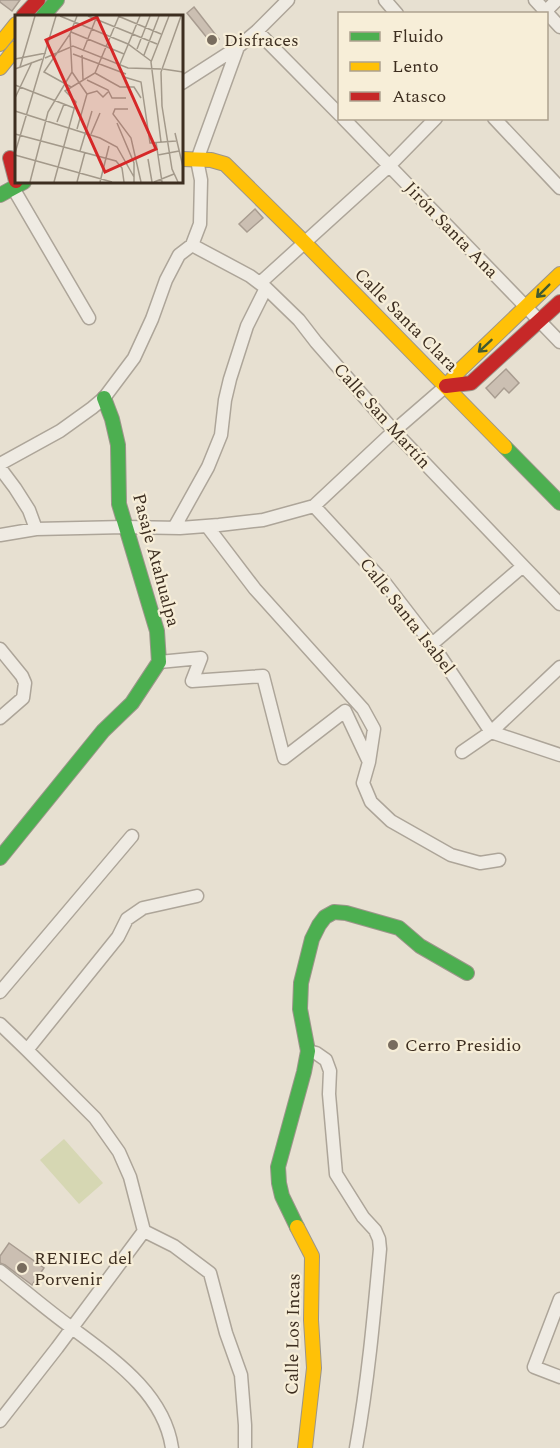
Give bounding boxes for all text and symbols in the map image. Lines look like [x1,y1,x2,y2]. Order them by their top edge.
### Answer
legend [338,12,548,120]
inset map [15,15,183,183]
text: Fluido [392,23,444,50]
place label: Disfraces [224,27,299,54]
marker: Disfraces [205,33,219,47]
text: Lento [392,53,439,80]
text: Atasco [392,83,446,110]
street label: Jirón Santa Ana [398,175,505,285]
street label: Calle Santa Clara [348,262,464,378]
one-way arrow [536,283,551,298]
one-way arrow [478,339,493,353]
street label: Calle San Martín [327,357,437,475]
street label: Pasaje Atahualpa [125,490,187,630]
street label: Calle Santa Isabel [353,552,461,680]
place label: Cerro Presidio [405,1032,521,1059]
marker: Cerro Presidio [386,1038,400,1052]
place label: RENIEC del Porvenir [34,1245,132,1293]
marker: RENIEC del Porvenir [15,1261,29,1275]
street label: Calle Los Incas [278,1273,308,1395]

